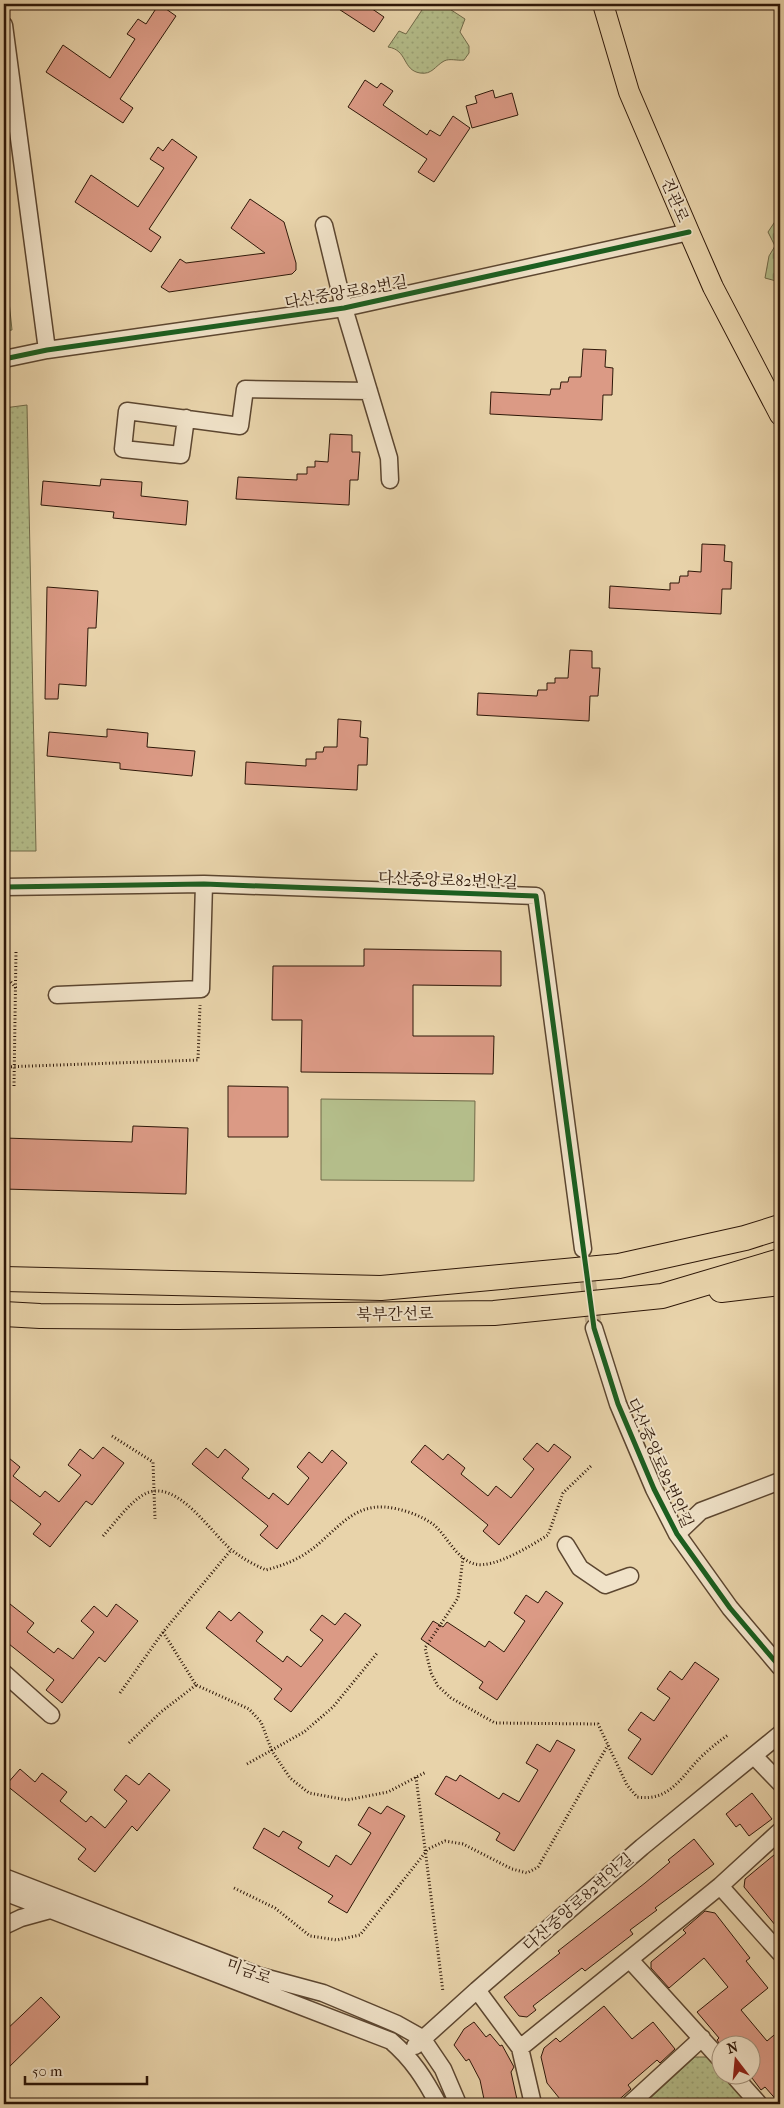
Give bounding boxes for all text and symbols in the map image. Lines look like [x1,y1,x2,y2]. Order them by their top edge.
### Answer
street label: 진관로 [657,175,693,226]
street label: 다산중앙로82번길 [283,272,409,312]
street label: 다산중앙로82번안길 [378,868,518,892]
street label: 북부간선로 [356,1304,434,1324]
street label: 다산중앙로82번안길 [623,1395,697,1531]
street label: 다산중앙로82번안길 [519,1849,637,1955]
street label: 미금로 [224,1954,275,1988]
north arrow [712,2036,762,2086]
text: N [725,2038,740,2058]
scale bar [25,2053,148,2085]
text: 50 m [32,2062,63,2080]

